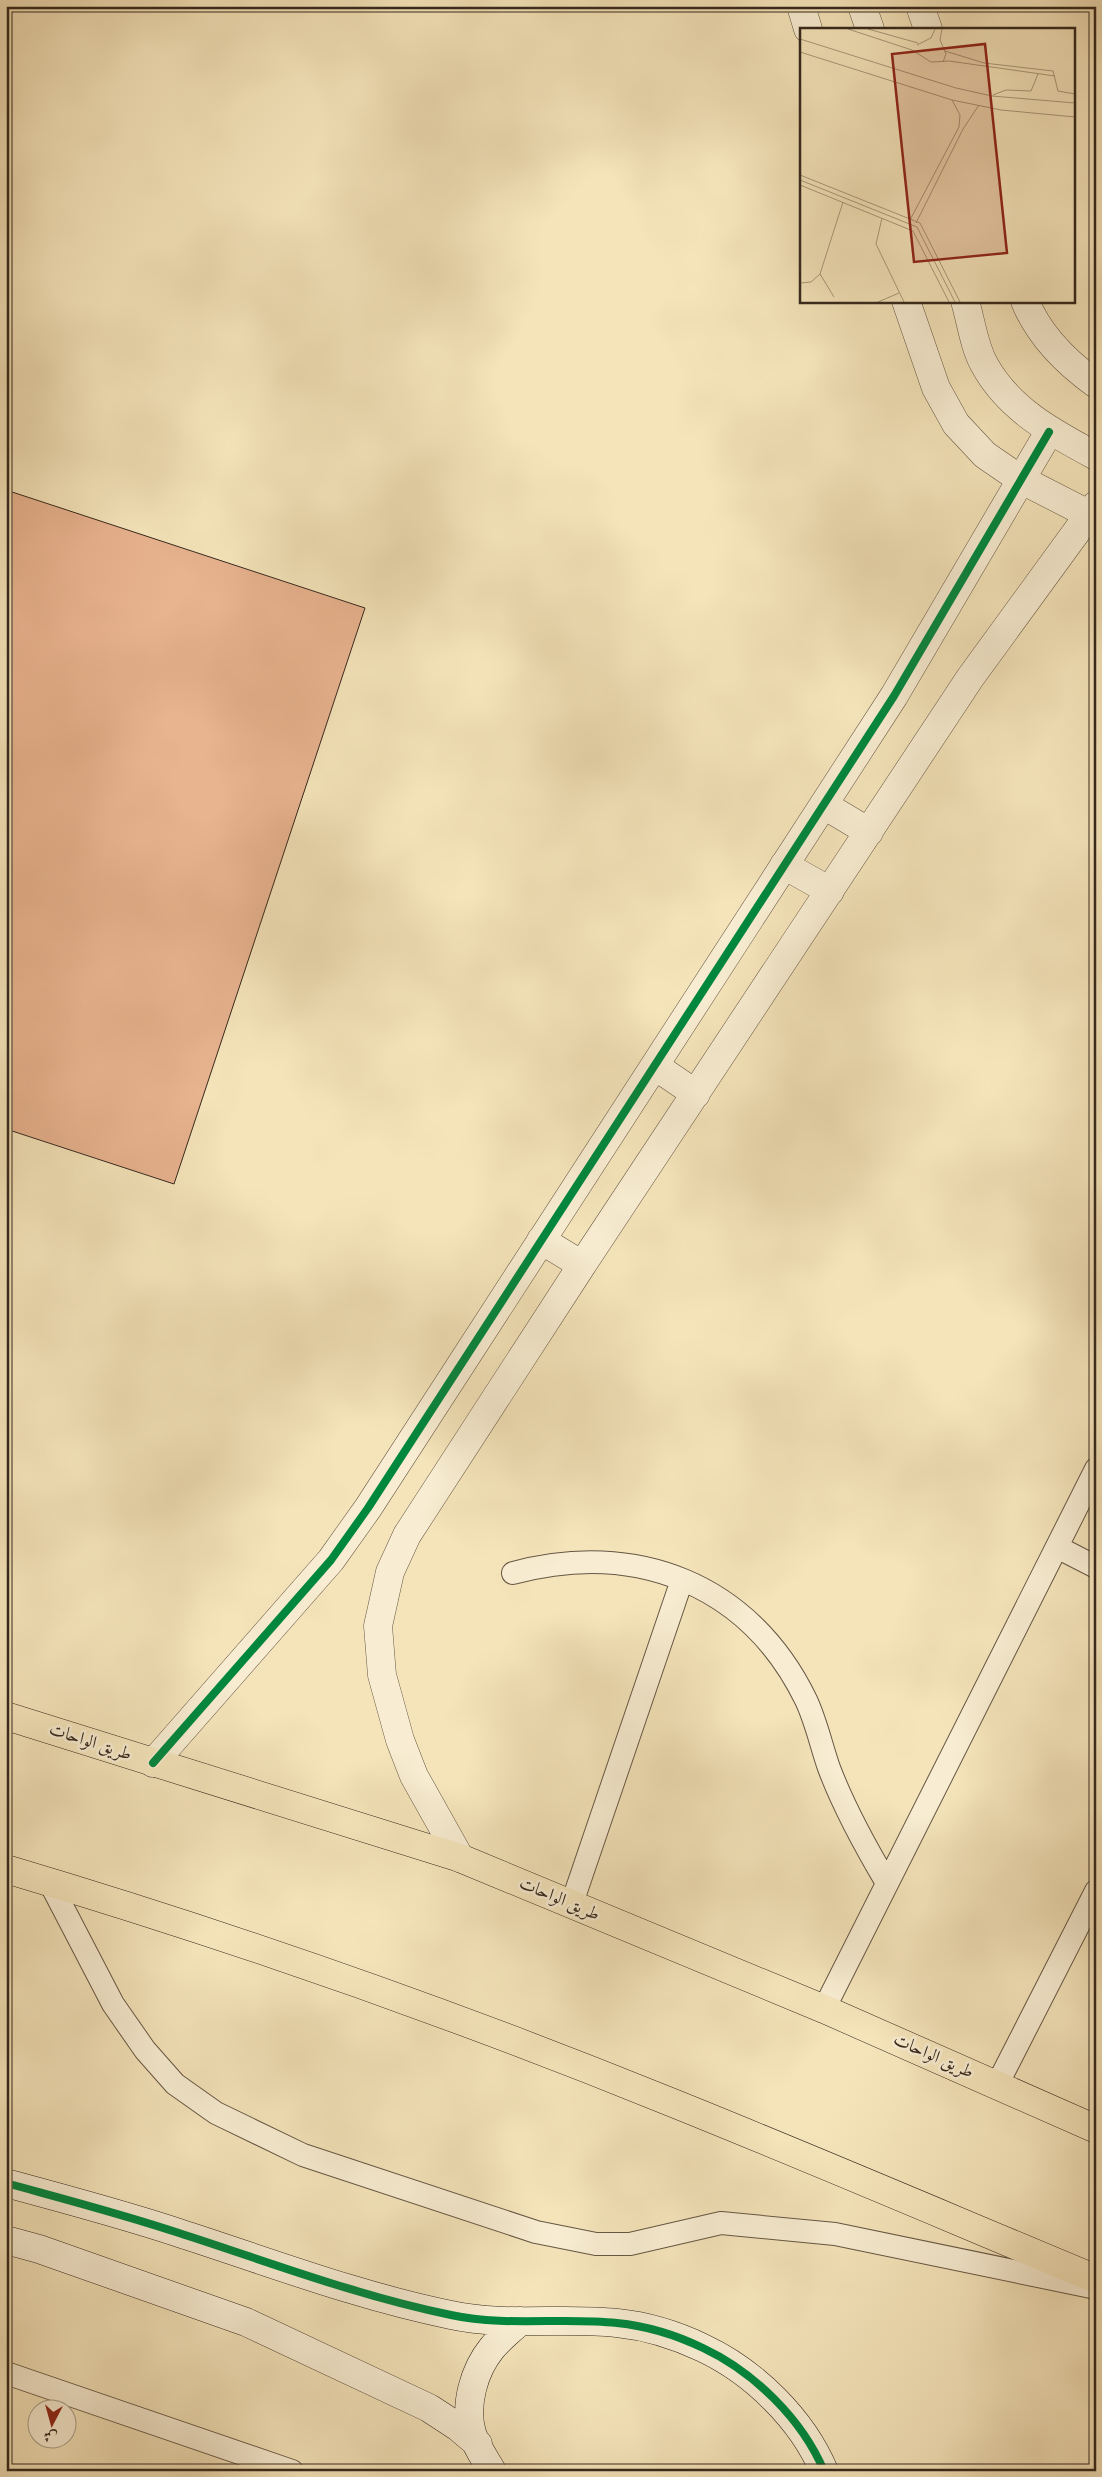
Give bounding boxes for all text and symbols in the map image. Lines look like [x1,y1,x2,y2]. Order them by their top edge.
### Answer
inset map [800,28,1074,302]
street label: طريق الواحات [45,1717,135,1769]
street label: طريق الواحات [515,1871,603,1929]
street label: طريق الواحات [889,2028,977,2086]
north arrow [28,2400,78,2450]
text: ش [43,2424,59,2446]

